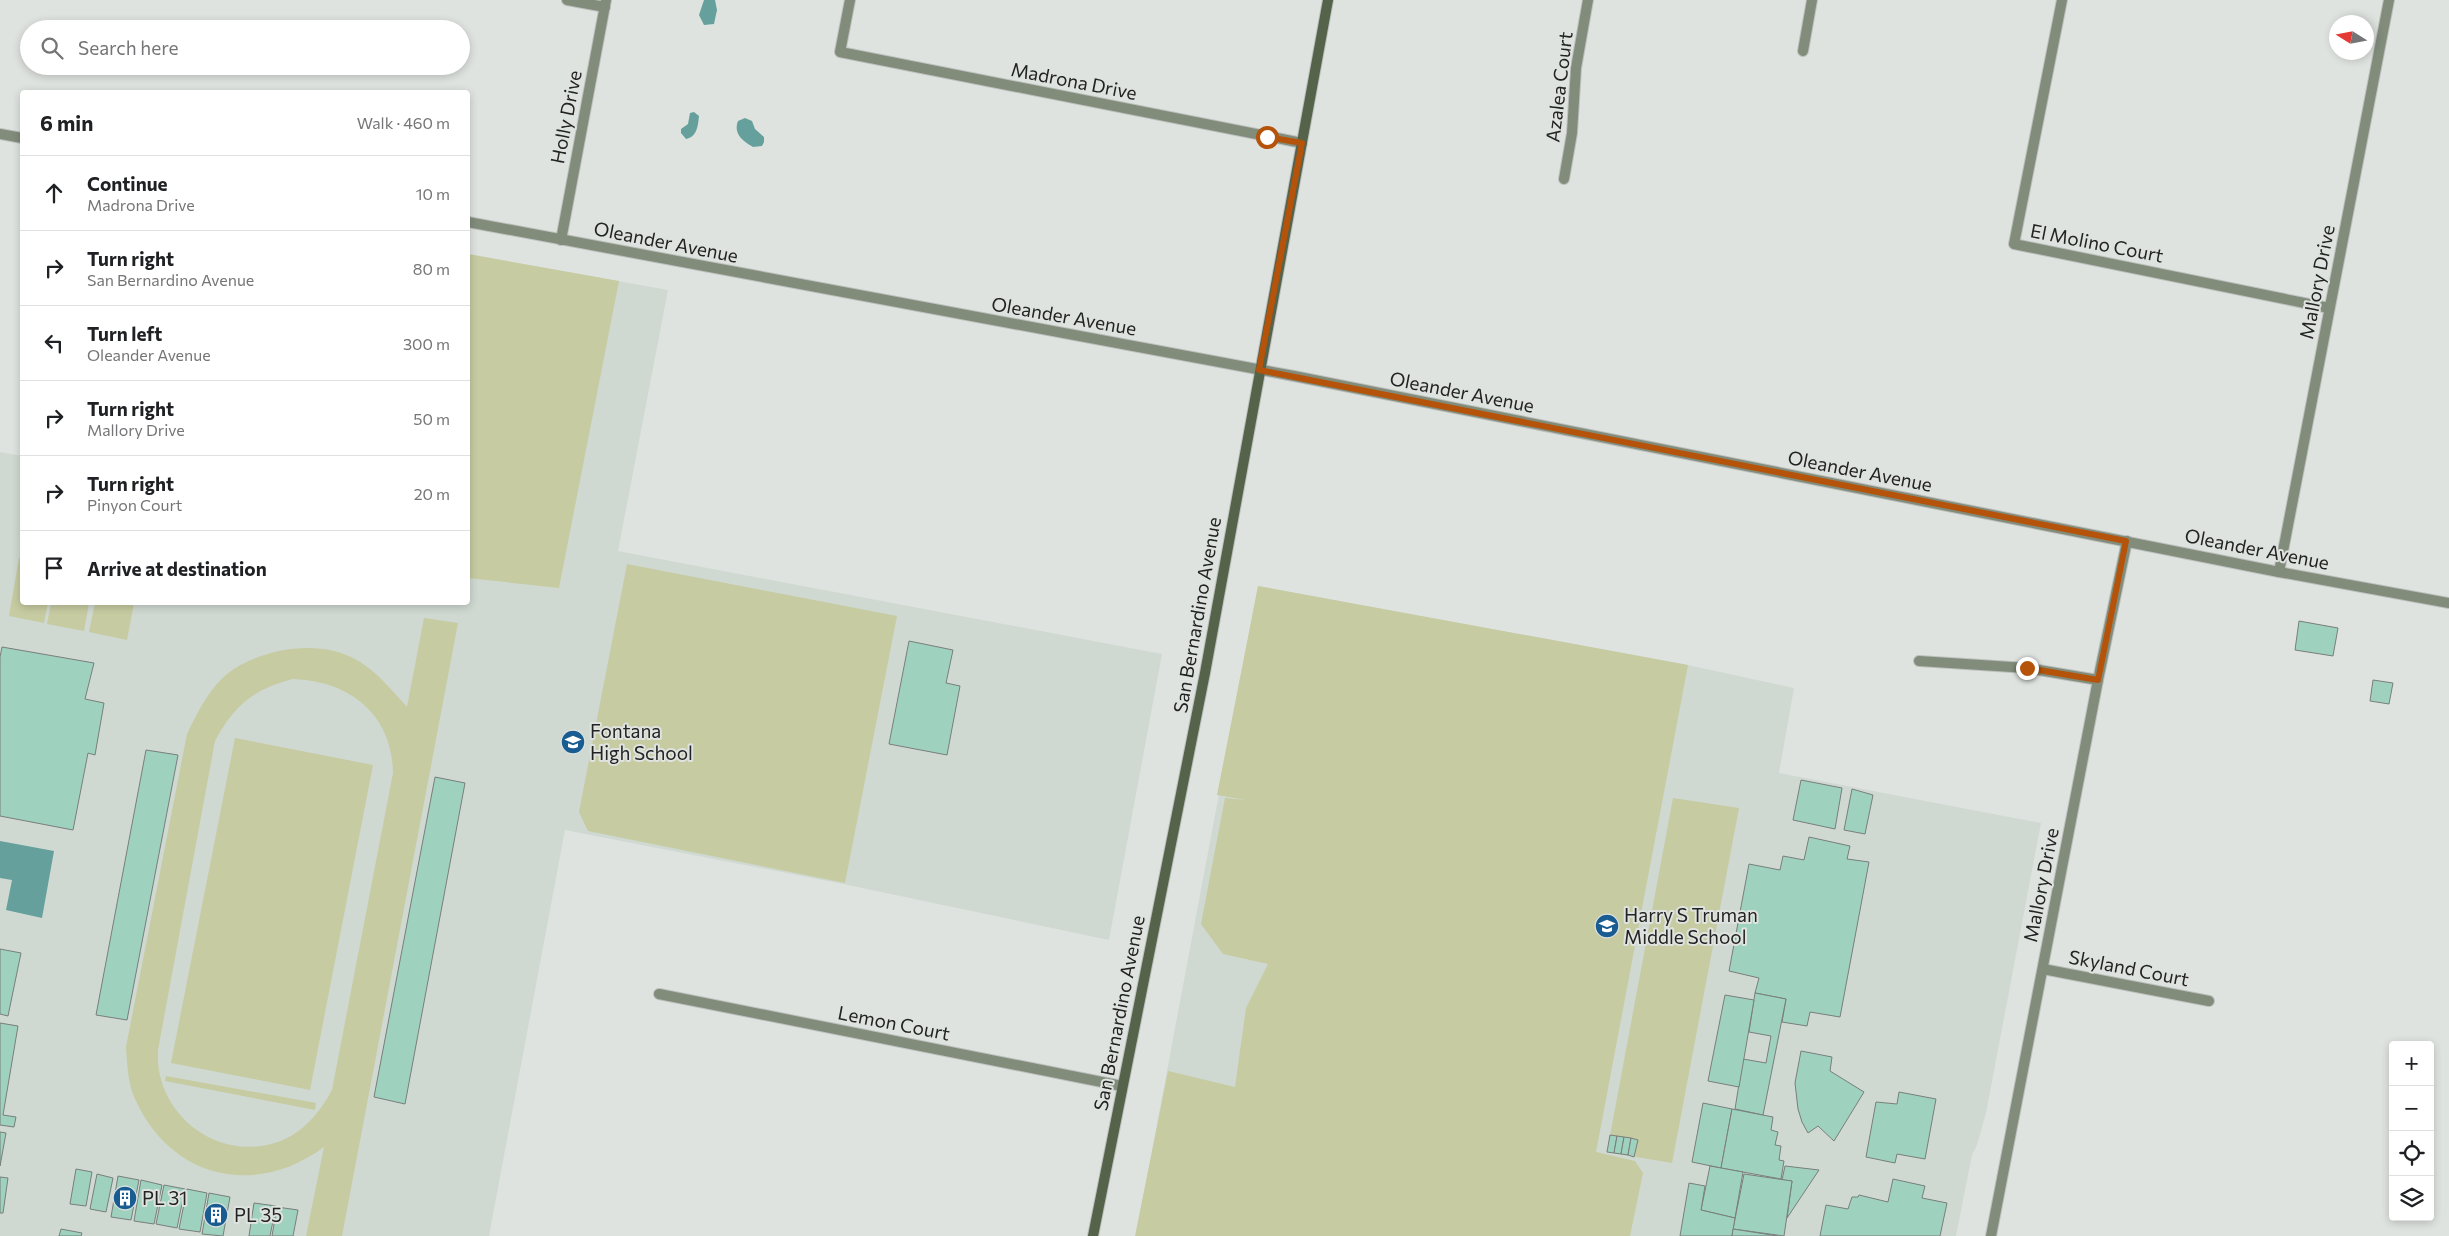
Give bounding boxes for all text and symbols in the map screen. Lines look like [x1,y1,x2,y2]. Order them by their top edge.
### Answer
north arrow [2329,15,2374,60]
search box [20,20,470,75]
street label: Azalea Court [1540,30,1577,144]
icon: search [38,34,66,62]
text: Search here [78,36,178,59]
street label: Madrona Drive [1009,57,1139,104]
street label: Holly Drive [545,68,586,166]
text: 6 min [40,110,93,135]
text: Walk · 460 m [357,113,450,132]
route start [1256,126,1279,149]
text: Continue [87,172,167,195]
icon: ahead [40,179,68,207]
text: 10 m [416,184,450,203]
text: Madrona Drive [87,195,195,214]
street label: Oleander Avenue [592,216,740,267]
street label: El Molino Court [2029,218,2166,267]
street label: Mallory Drive [2294,223,2339,341]
text: Turn right [87,247,174,270]
icon: right [40,254,68,282]
text: 80 m [413,259,450,278]
text: San Bernardino Avenue [87,270,254,289]
street label: Oleander Avenue [990,291,1138,340]
text: Turn left [87,322,162,345]
icon: left [40,329,68,357]
text: 300 m [403,334,450,353]
text: Oleander Avenue [87,345,211,364]
street label: Oleander Avenue [1388,366,1536,417]
text: Turn right [87,397,174,420]
icon: right [40,404,68,432]
text: 50 m [413,409,450,428]
text: Mallory Drive [87,420,185,439]
street label: Oleander Avenue [1786,445,1934,496]
text: Turn right [87,472,174,495]
icon: right [40,479,68,507]
text: 20 m [414,484,450,503]
text: Pinyon Court [87,495,182,514]
street label: San Bernardino Avenue [1168,515,1225,715]
street label: Oleander Avenue [2183,523,2331,574]
icon: arrive [40,554,68,582]
text: Arrive at destination [87,557,267,580]
route end [2016,657,2039,680]
place label: Fontana High School [590,719,693,764]
school or university icon: Fontana High School [560,729,586,755]
street label: Mallory Drive [2018,826,2063,944]
place label: Harry S Truman Middle School [1624,903,1758,948]
street label: San Bernardino Avenue [1088,913,1149,1113]
school or university icon: Harry S Truman Middle School [1594,913,1620,939]
street label: Skyland Court [2067,945,2191,990]
street label: Lemon Court [836,1000,952,1045]
map controls [2389,1041,2434,1221]
button: + [2389,1041,2434,1086]
button: − [2389,1086,2434,1131]
button: locate [2389,1131,2434,1176]
button: layers [2389,1176,2434,1221]
building icon: PL 31 [112,1185,138,1211]
place label: PL 31 [142,1186,187,1209]
building icon: PL 35 [203,1202,229,1228]
place label: PL 35 [234,1203,282,1226]

